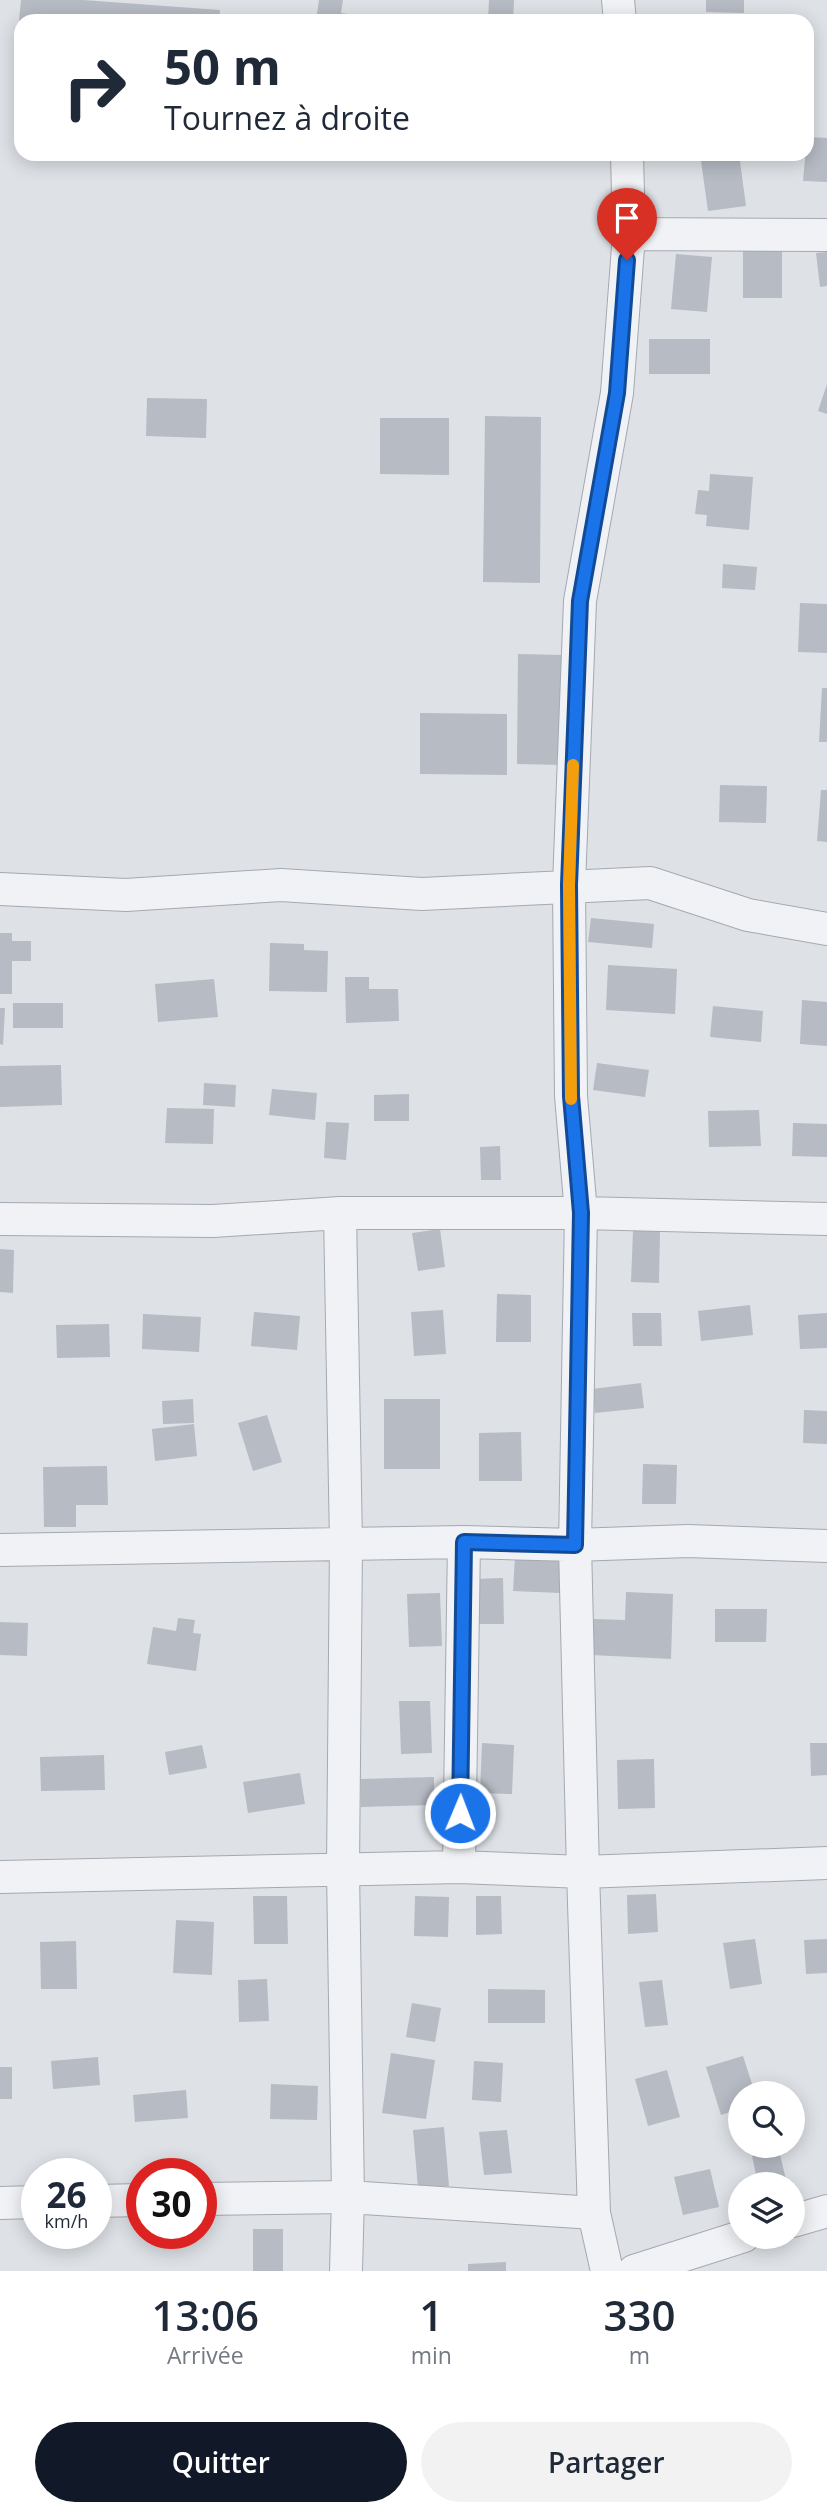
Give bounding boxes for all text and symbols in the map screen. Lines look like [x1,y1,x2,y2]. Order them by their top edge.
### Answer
text: 50 m [164,33,281,99]
icon: right [49,42,140,133]
text: Tournez à droite [164,96,410,139]
pin [597,188,657,260]
icon: arrive [608,199,646,237]
position arrow [423,1776,497,1850]
map controls [728,2081,805,2249]
button: search [728,2081,805,2158]
speed limit sign: 30 [126,2158,217,2249]
text: 26 [46,2171,87,2218]
button: layers [728,2172,805,2249]
text: km/h [45,2209,88,2233]
text: 13:06 [152,2286,259,2343]
text: 1 [419,2286,443,2343]
text: 330 [603,2286,675,2343]
text: Arrivée [167,2339,244,2371]
text: min [411,2339,452,2371]
text: m [629,2339,650,2371]
button: Quitter [35,2422,407,2502]
button: Partager [421,2422,792,2502]

